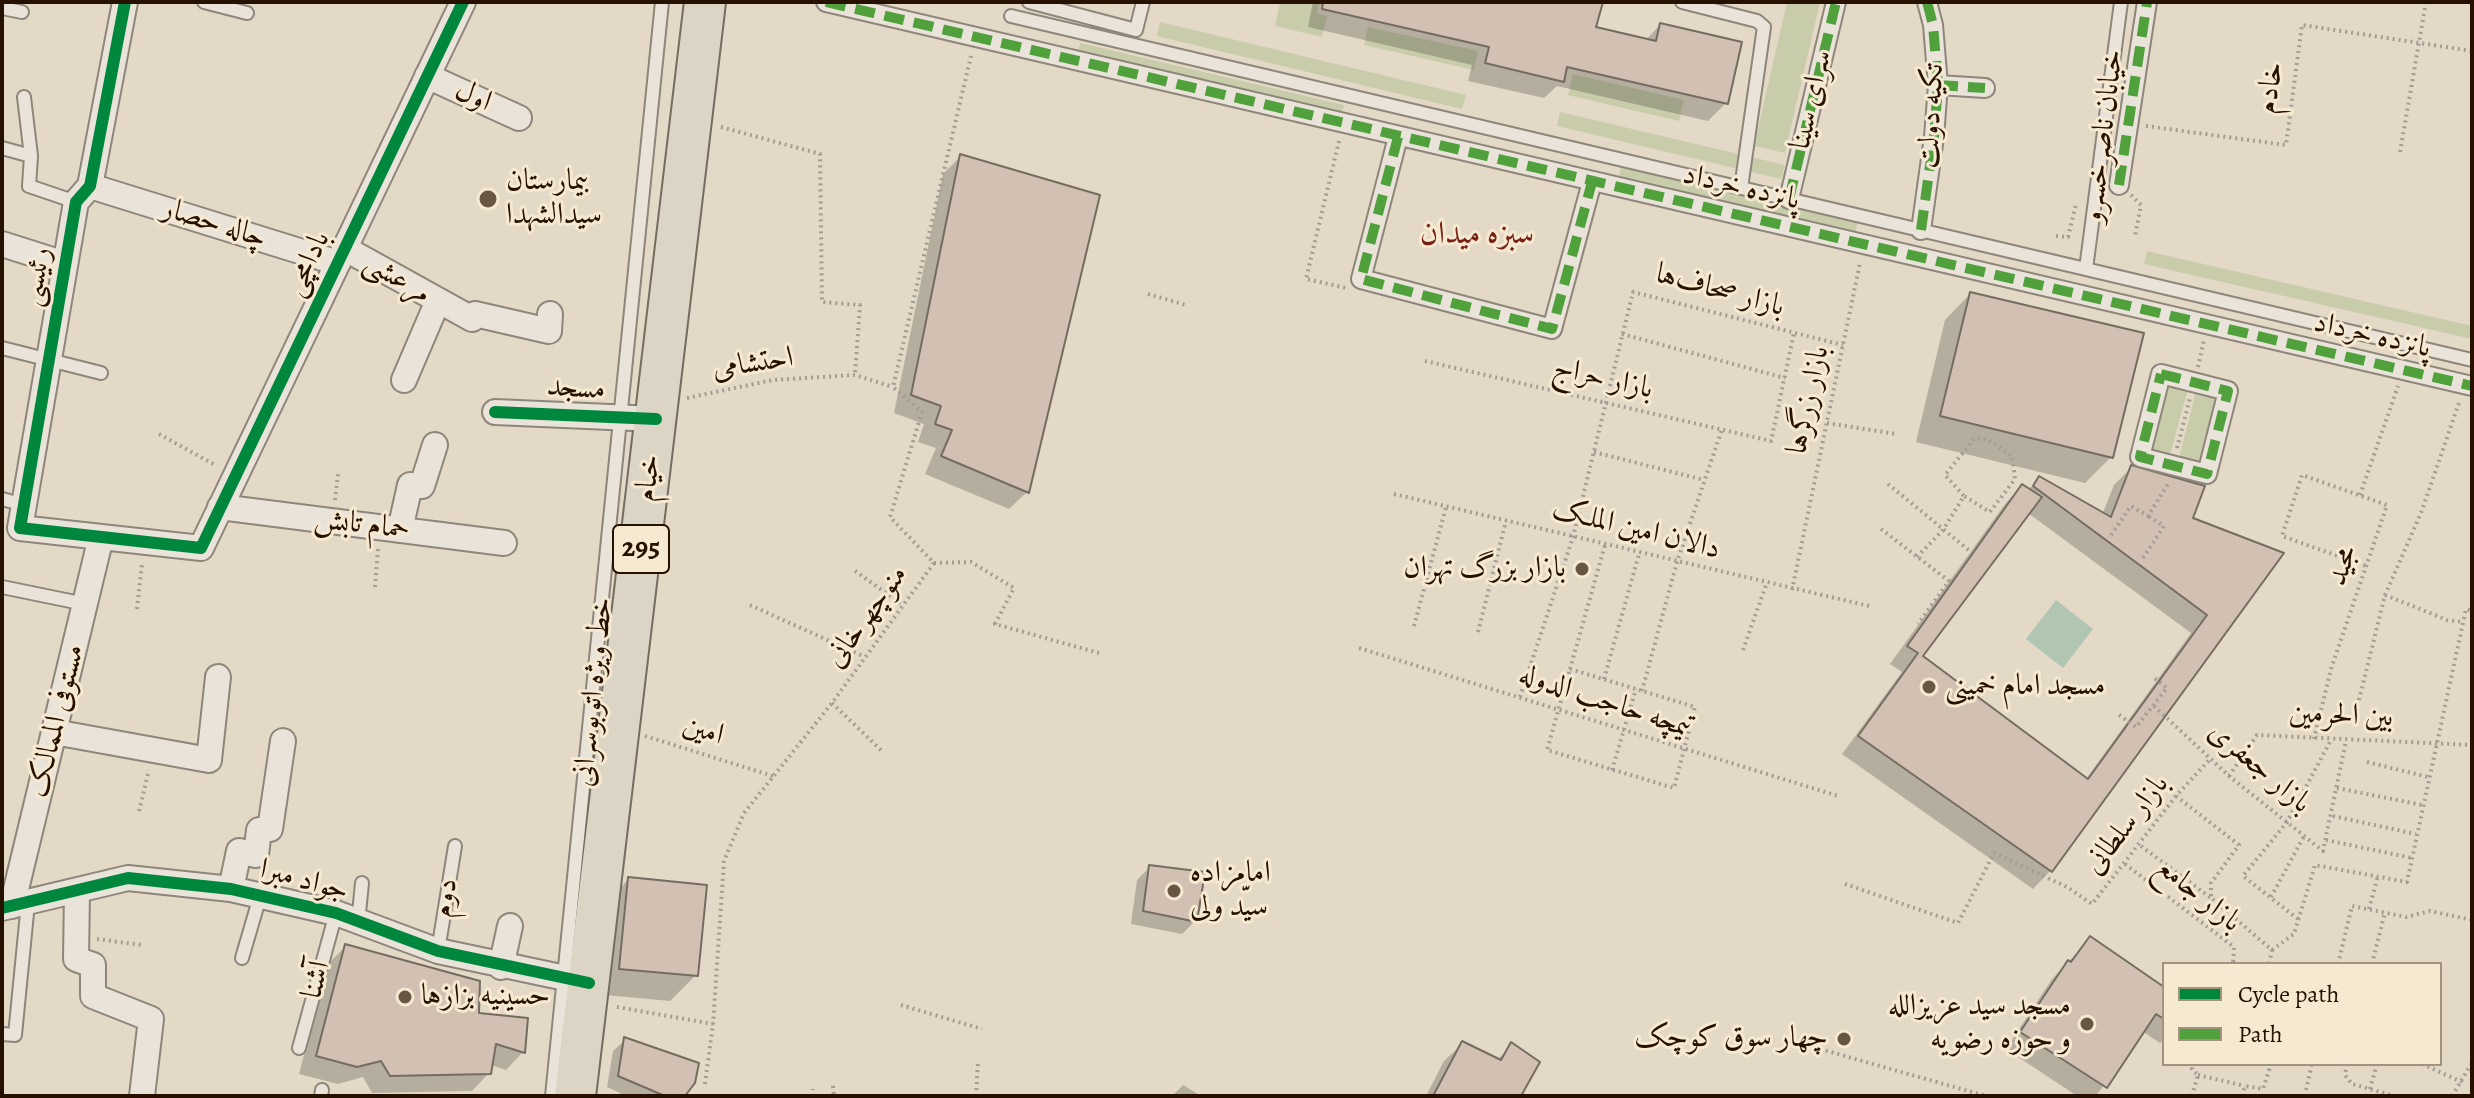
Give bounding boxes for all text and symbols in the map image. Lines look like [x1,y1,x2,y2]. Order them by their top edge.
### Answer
street label: سرای سینا [1783,47,1841,153]
street label: خیابان ناصرخسرو [2076,47,2132,225]
street label: خادم [2250,60,2292,116]
street label: تکیه دولت [1911,63,1953,169]
street label: اول [449,73,497,121]
street label: پانزده خرداد [1679,157,1803,219]
place label: بیمارستان سیدالشهدا [506,164,602,234]
marker: بیمارستان سیدالشهدا [477,188,499,210]
street label: چاله حصار [157,191,271,257]
district label: سبزه میدان [1420,216,1534,254]
street label: بادامچی [277,225,339,303]
street label: رئیسی [14,244,60,310]
street label: مرعشی [357,245,437,313]
street label: بازار صحاف‌ها [1652,257,1788,325]
street label: پانزده خرداد [2310,305,2434,367]
street label: احتشامی [710,340,796,388]
street label: بازار زرگرها [1780,343,1838,457]
street label: بازار حراج [1549,350,1657,408]
street label: مسجد [546,369,606,409]
street label: خیام [628,452,670,504]
street label: دالان امین الملک [1548,492,1724,568]
street label: حمام تابش [312,501,412,549]
road number: 295 [613,525,669,573]
street label: مجید [2320,541,2366,591]
place label: بازار بزرگ تهران [1403,551,1566,587]
street label: منوچهرخانی [818,559,916,675]
marker: بازار بزرگ تهران [1573,560,1591,578]
street label: خط ویژه اتوبوسرانی [566,595,622,789]
street label: مستوفی الممالک [21,641,93,801]
street label: تیمچه حاجب الدوله [1514,657,1696,747]
place label: مسجد امام خمینی [1945,669,2105,705]
marker: مسجد امام خمینی [1920,678,1938,696]
street label: بین الحرمین [2288,696,2394,736]
street label: امین [678,708,728,754]
street label: بازار جعفری [2200,714,2318,822]
street label: بازار سلطانی [2077,768,2177,882]
street label: بازار جامع [2148,849,2248,941]
street label: جواد مبرا [256,852,352,910]
place label: امامزاده سیّد ولی [1190,856,1271,926]
street label: دوم [425,876,467,920]
marker: امامزاده سیّد ولی [1165,882,1183,900]
street label: آشنا [295,957,339,1003]
legend [2162,962,2442,1066]
text: Cycle path [2238,978,2339,1010]
place label: حسینیه بزازها [421,979,550,1015]
marker: حسینیه بزازها [396,988,414,1006]
place label: مسجد سید عزیزالله و حوزه رضویه [1888,989,2071,1060]
marker: مسجد سید عزیزالله و حوزه رضویه [2078,1015,2096,1033]
text: Path [2238,1018,2283,1050]
place label: چهار سوق کوچک [1634,1021,1828,1057]
marker: چهار سوق کوچک [1835,1030,1853,1048]

